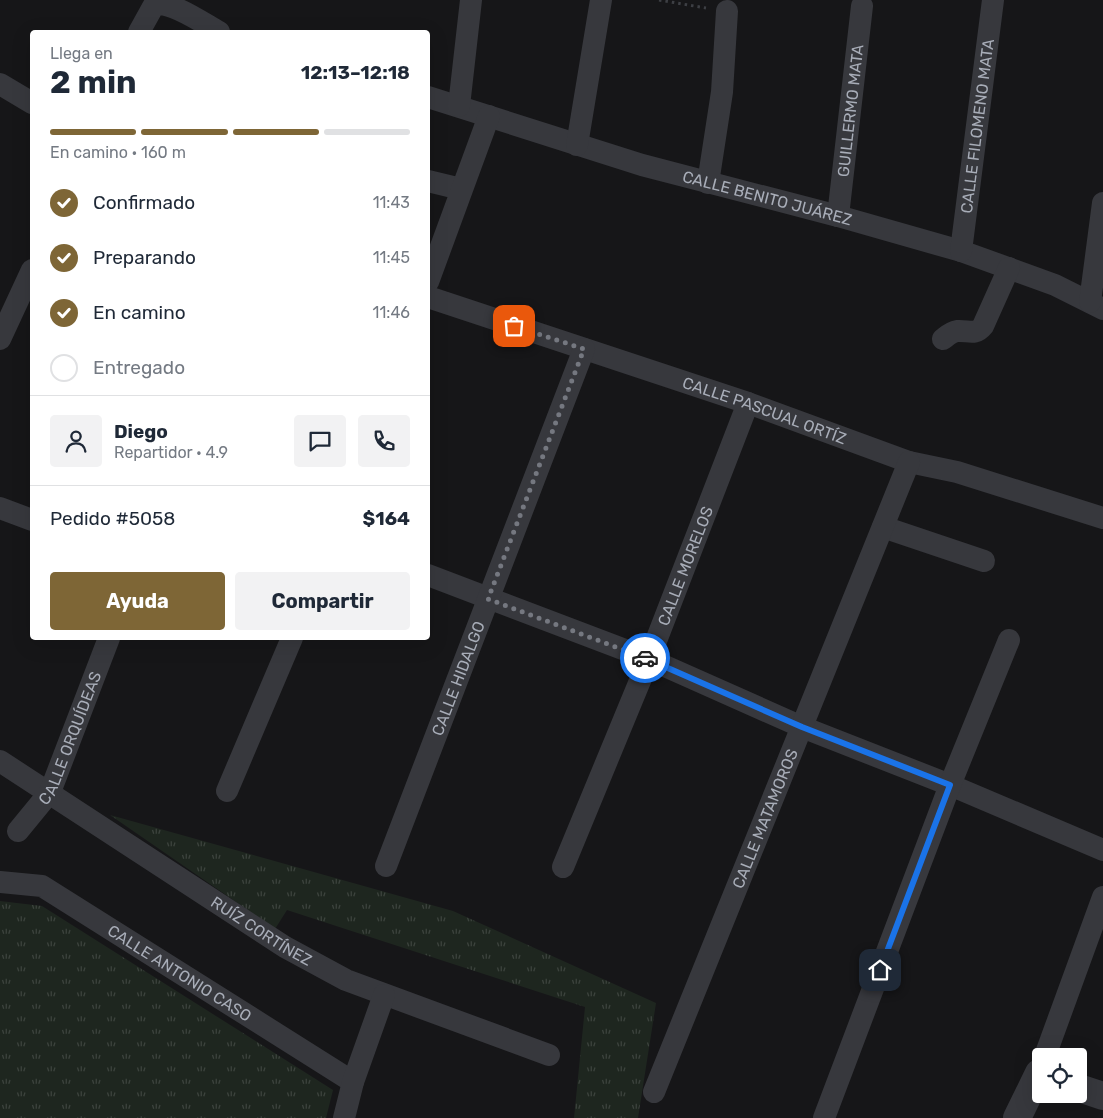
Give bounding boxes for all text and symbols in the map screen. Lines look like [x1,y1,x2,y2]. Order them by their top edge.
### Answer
street label: CALLE FILOMENO MATA [957,37,998,214]
street label: GUILLERMO MATA [834,43,868,178]
text: Llega en [50,44,113,63]
text: 12:13–12:18 [301,61,410,84]
text: 2 min [50,63,137,101]
text: En camino · 160 m [50,143,186,162]
street label: CALLE BENITO JUÁREZ [680,167,854,229]
icon: check [50,189,78,217]
text: Confirmado [93,191,195,214]
text: 11:43 [373,193,410,212]
icon: check [50,244,78,272]
text: Preparando [93,246,196,269]
text: 11:45 [373,248,410,267]
icon: check [50,299,78,327]
text: En camino [93,301,186,324]
text: 11:46 [373,303,410,322]
pin [493,305,535,347]
icon: bag [500,312,528,340]
text: Entregado [93,356,185,379]
street label: CALLE PASCUAL ORTÍZ [680,373,849,448]
button: person [50,415,102,467]
button: chat [294,415,346,467]
button: phone [358,415,410,467]
text: Diego [114,420,168,443]
text: Repartidor · 4.9 [114,443,228,462]
street label: CALLE MORELOS [654,504,717,628]
text: Pedido #5058 [50,507,175,530]
text: $164 [363,507,410,530]
button: Ayuda [50,572,225,630]
button: Compartir [235,572,410,630]
street label: CALLE HIDALGO [428,619,489,738]
courier [620,633,670,683]
icon: car [631,644,659,672]
street label: CALLE ORQUÍDEAS [35,669,105,809]
street label: CALLE MATAMOROS [728,746,802,891]
street label: RUÍZ CORTÍNEZ [207,892,315,970]
street label: CALLE ANTONIO CASO [104,921,255,1026]
pin [859,949,901,991]
icon: home [866,956,894,984]
map controls [1032,1048,1087,1103]
button: locate [1032,1048,1087,1103]

